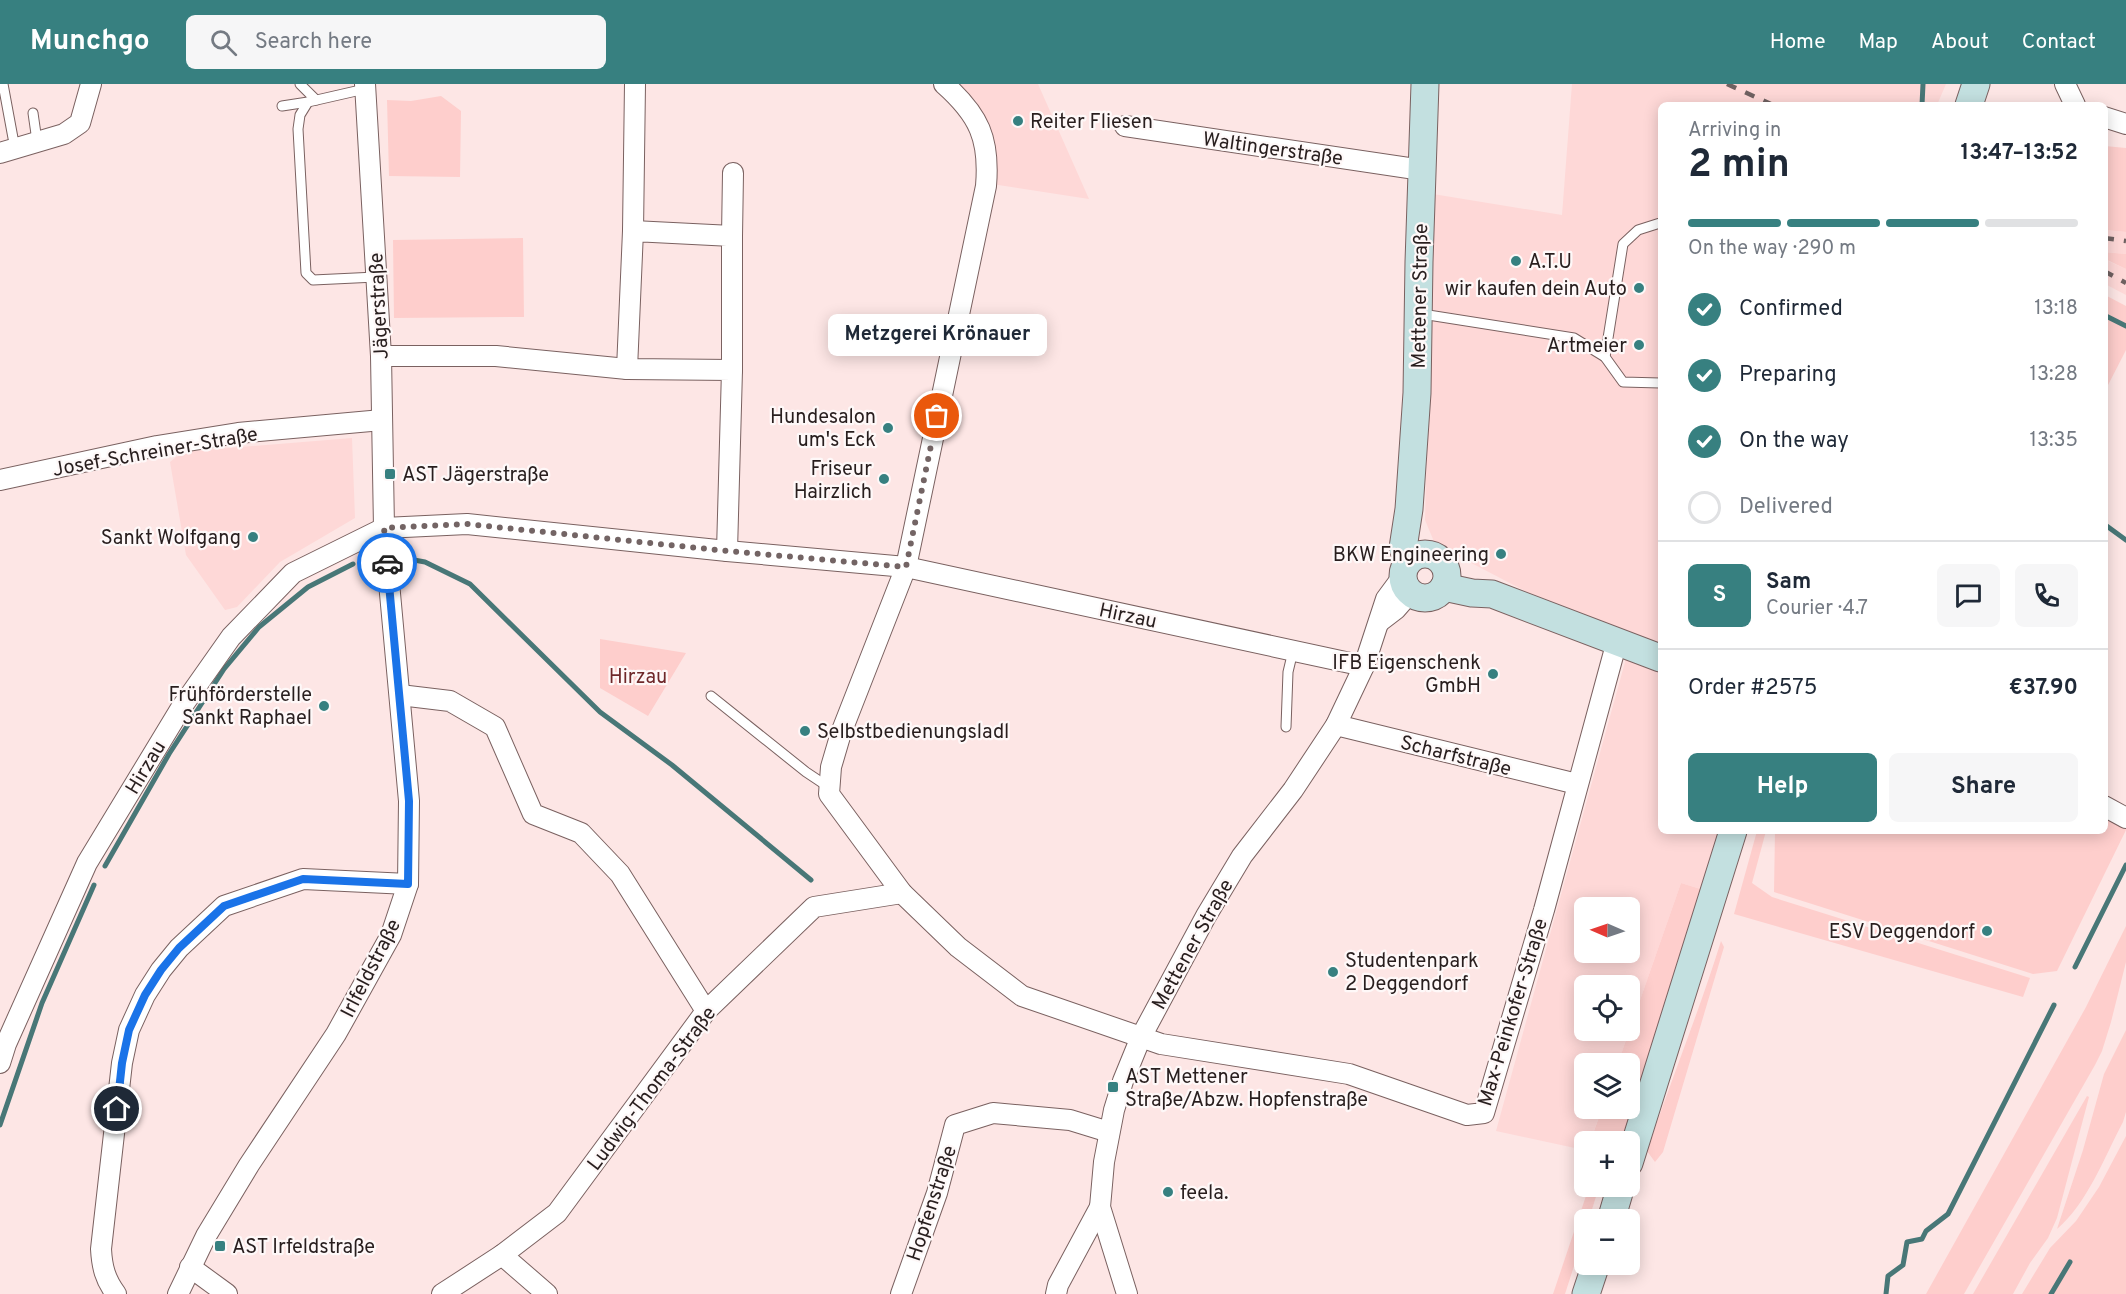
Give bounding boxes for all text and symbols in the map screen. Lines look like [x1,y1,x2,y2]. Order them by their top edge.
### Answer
search box [186,15,606,69]
text: Munchgo [30,24,150,60]
icon: search [207,26,240,59]
text: Search here [255,29,372,56]
text: Home [1770,29,1826,56]
text: Map [1859,29,1898,56]
text: About [1931,29,1989,56]
text: Contact [2022,29,2096,56]
place label: Reiter Fliesen [1030,110,1153,136]
marker: Reiter Fliesen [1011,114,1025,128]
text: Arriving in [1688,118,1781,144]
street label: Waltingerstraße [1201,127,1344,173]
text: 13:47–13:52 [1961,140,2078,167]
text: 2 min [1688,142,1790,191]
street label: Mettener Straße [1407,223,1435,369]
text: On the way · 290 m [1688,236,1856,262]
place label: A.T.U [1528,250,1572,276]
street label: Jägerstraße [364,252,396,360]
marker: A.T.U [1509,254,1523,268]
place label: wir kaufen dein Auto [1445,277,1627,303]
marker: wir kaufen dein Auto [1632,281,1646,295]
icon: check [1688,293,1721,326]
text: Confirmed [1739,296,1843,323]
text: 13:18 [2034,296,2078,322]
callout: Metzgerei Krönauer [828,314,1046,356]
text: Metzgerei Krönauer [845,322,1030,348]
place label: Artmeier [1547,334,1627,360]
marker: Artmeier [1632,338,1646,352]
icon: check [1688,359,1721,392]
text: Preparing [1739,362,1837,389]
text: 13:28 [2030,362,2078,388]
pin [911,390,962,441]
icon: bag [920,399,953,432]
place label: Hundesalon um's Eck [770,405,876,454]
marker: Hundesalon um's Eck [881,421,895,435]
street label: Josef-Schreiner-Straße [51,422,260,484]
icon: check [1688,425,1721,458]
text: On the way [1739,428,1849,455]
text: 13:35 [2030,428,2078,454]
place label: Friseur Hairzlich [794,457,872,506]
place label: AST Jägerstraße [402,463,549,489]
marker: AST Jägerstraße [383,467,397,481]
marker: Friseur Hairzlich [877,472,891,486]
text: Delivered [1739,494,1833,521]
place label: Sankt Wolfgang [101,526,241,552]
marker: Sankt Wolfgang [246,530,260,544]
courier [357,533,417,593]
place label: BKW Engineering [1333,543,1489,569]
icon: car [371,547,404,580]
marker: BKW Engineering [1494,547,1508,561]
button: chat [1937,564,2000,627]
button: phone [2015,564,2078,627]
text: Sam [1766,569,1811,596]
text: S [1713,582,1726,609]
text: Courier · 4.7 [1766,596,1868,622]
street label: Hirzau [1096,598,1159,636]
place label: IFB Eigenschenk GmbH [1332,651,1481,700]
park label: Hirzau [609,665,667,691]
marker: IFB Eigenschenk GmbH [1486,667,1500,681]
text: Order #2575 [1688,675,1817,702]
text: €37.90 [2009,675,2078,702]
place label: Frühförderstelle Sankt Raphael [169,683,312,732]
marker: Frühförderstelle Sankt Raphael [317,699,331,713]
place label: Selbstbedienungsladl [817,720,1009,746]
marker: Selbstbedienungsladl [798,724,812,738]
street label: Scharfstraße [1397,731,1514,783]
street label: Hirzau [120,736,173,800]
button: Help [1688,753,1877,822]
button: Share [1889,753,2078,822]
street label: Mettener Straße [1147,875,1240,1015]
north arrow [1574,897,1640,963]
map controls [1574,897,1640,1275]
street label: Irlfeldstraße [336,915,408,1023]
street label: Max-Peinkofer-Straße [1473,915,1555,1110]
place label: ESV Deggendorf [1829,920,1975,946]
marker: ESV Deggendorf [1980,924,1994,938]
place label: Studentenpark 2 Deggendorf [1345,949,1479,998]
marker: Studentenpark 2 Deggendorf [1326,965,1340,979]
button: locate [1574,975,1640,1041]
street label: Ludwig-Thoma-Straße [582,1002,723,1176]
button: layers [1574,1053,1640,1119]
place label: AST Mettener Straße/Abzw. Hopfenstraße [1125,1065,1368,1114]
marker: AST Mettener Straße/Abzw. Hopfenstraße [1106,1080,1120,1094]
pin [91,1083,142,1134]
icon: home [100,1092,133,1125]
button: + [1574,1131,1640,1197]
street label: Hopfenstraße [902,1142,964,1265]
place label: feela. [1180,1181,1228,1207]
marker: feela. [1161,1185,1175,1199]
button: − [1574,1209,1640,1275]
place label: AST Irfeldstraße [232,1235,375,1261]
marker: AST Irfeldstraße [213,1239,227,1253]

